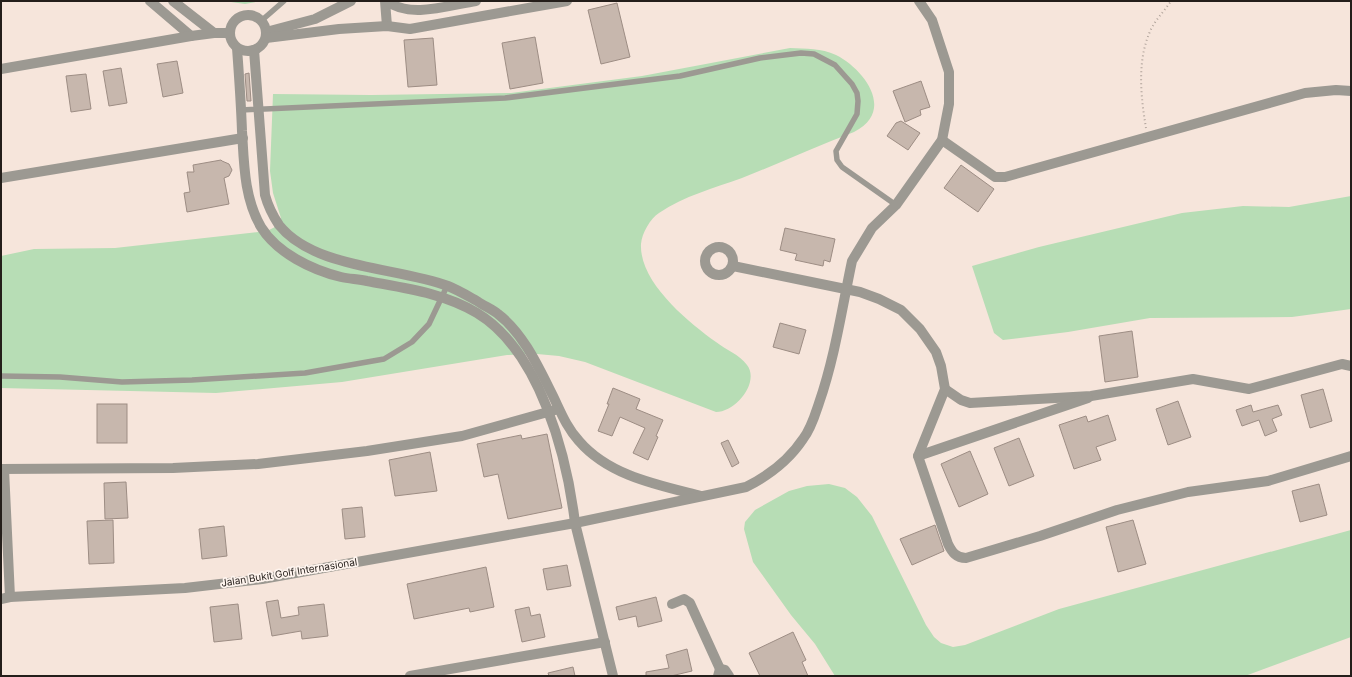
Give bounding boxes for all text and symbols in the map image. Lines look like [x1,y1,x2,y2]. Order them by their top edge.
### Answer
street label: Jalan Bukit Golf Internasional [220,555,358,589]

